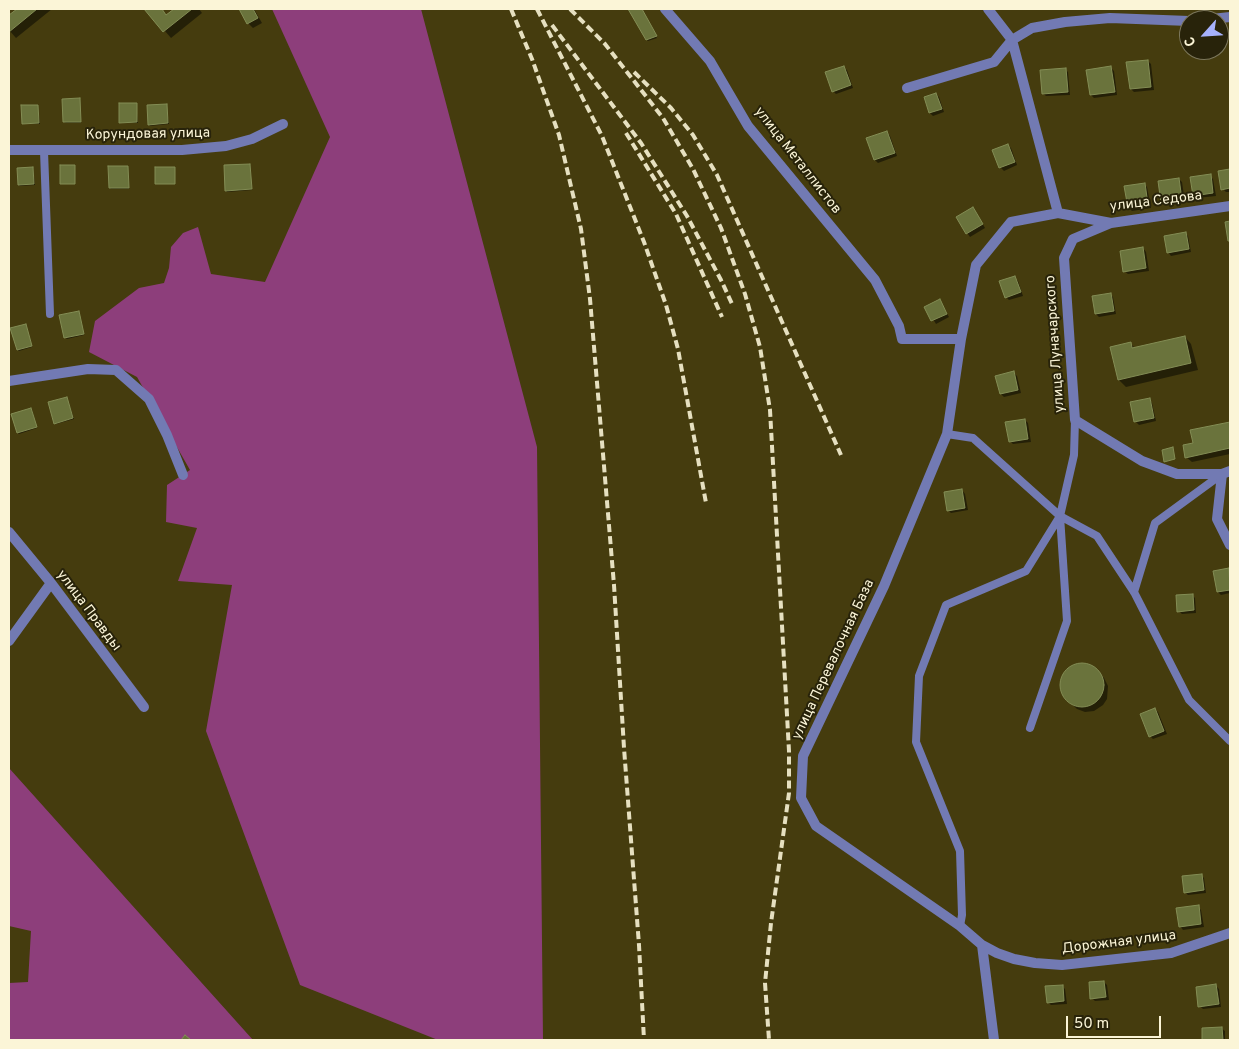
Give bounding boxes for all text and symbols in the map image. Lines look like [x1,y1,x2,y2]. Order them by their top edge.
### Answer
north arrow [1179,10,1229,60]
text: С [1181,34,1201,49]
street label: улица Металлистов [750,104,844,218]
street label: Корундовая улица [86,126,210,144]
street label: улица Седова [1109,188,1203,216]
street label: улица Луначарского [1043,275,1069,413]
street label: улица Правды [52,567,124,655]
street label: улица Перевалочная База [789,577,879,743]
street label: Дорожная улица [1061,928,1177,958]
scale bar [1069,1006,1164,1038]
text: 50 m [1074,1015,1109,1034]

